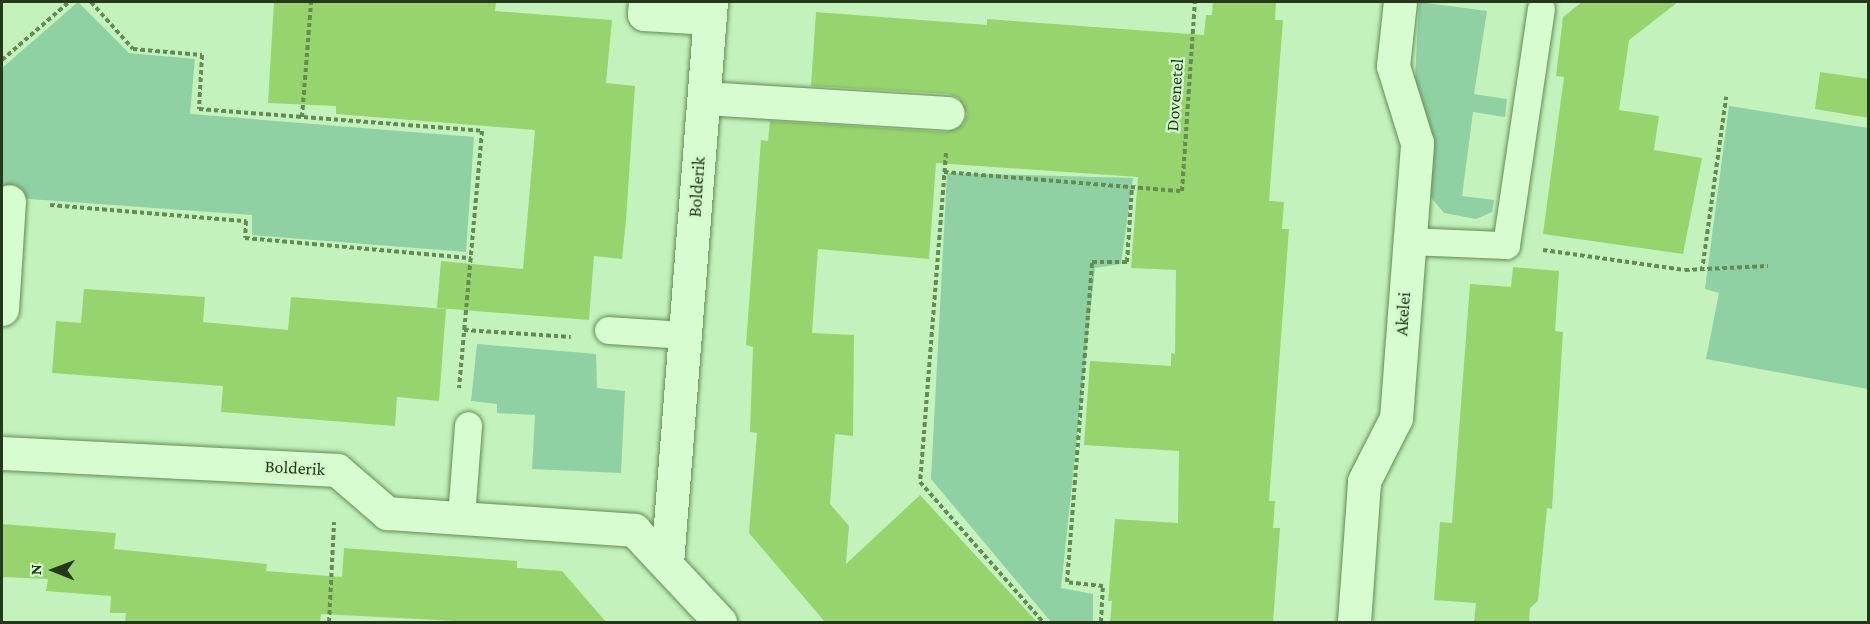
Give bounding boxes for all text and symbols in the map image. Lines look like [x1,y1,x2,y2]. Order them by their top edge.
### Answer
street label: Dovenetel [1162,58,1188,132]
street label: Bolderik [684,156,710,218]
street label: Akelei [1391,291,1415,337]
street label: Bolderik [264,456,326,480]
north arrow [24,540,84,600]
text: N [27,564,44,575]

